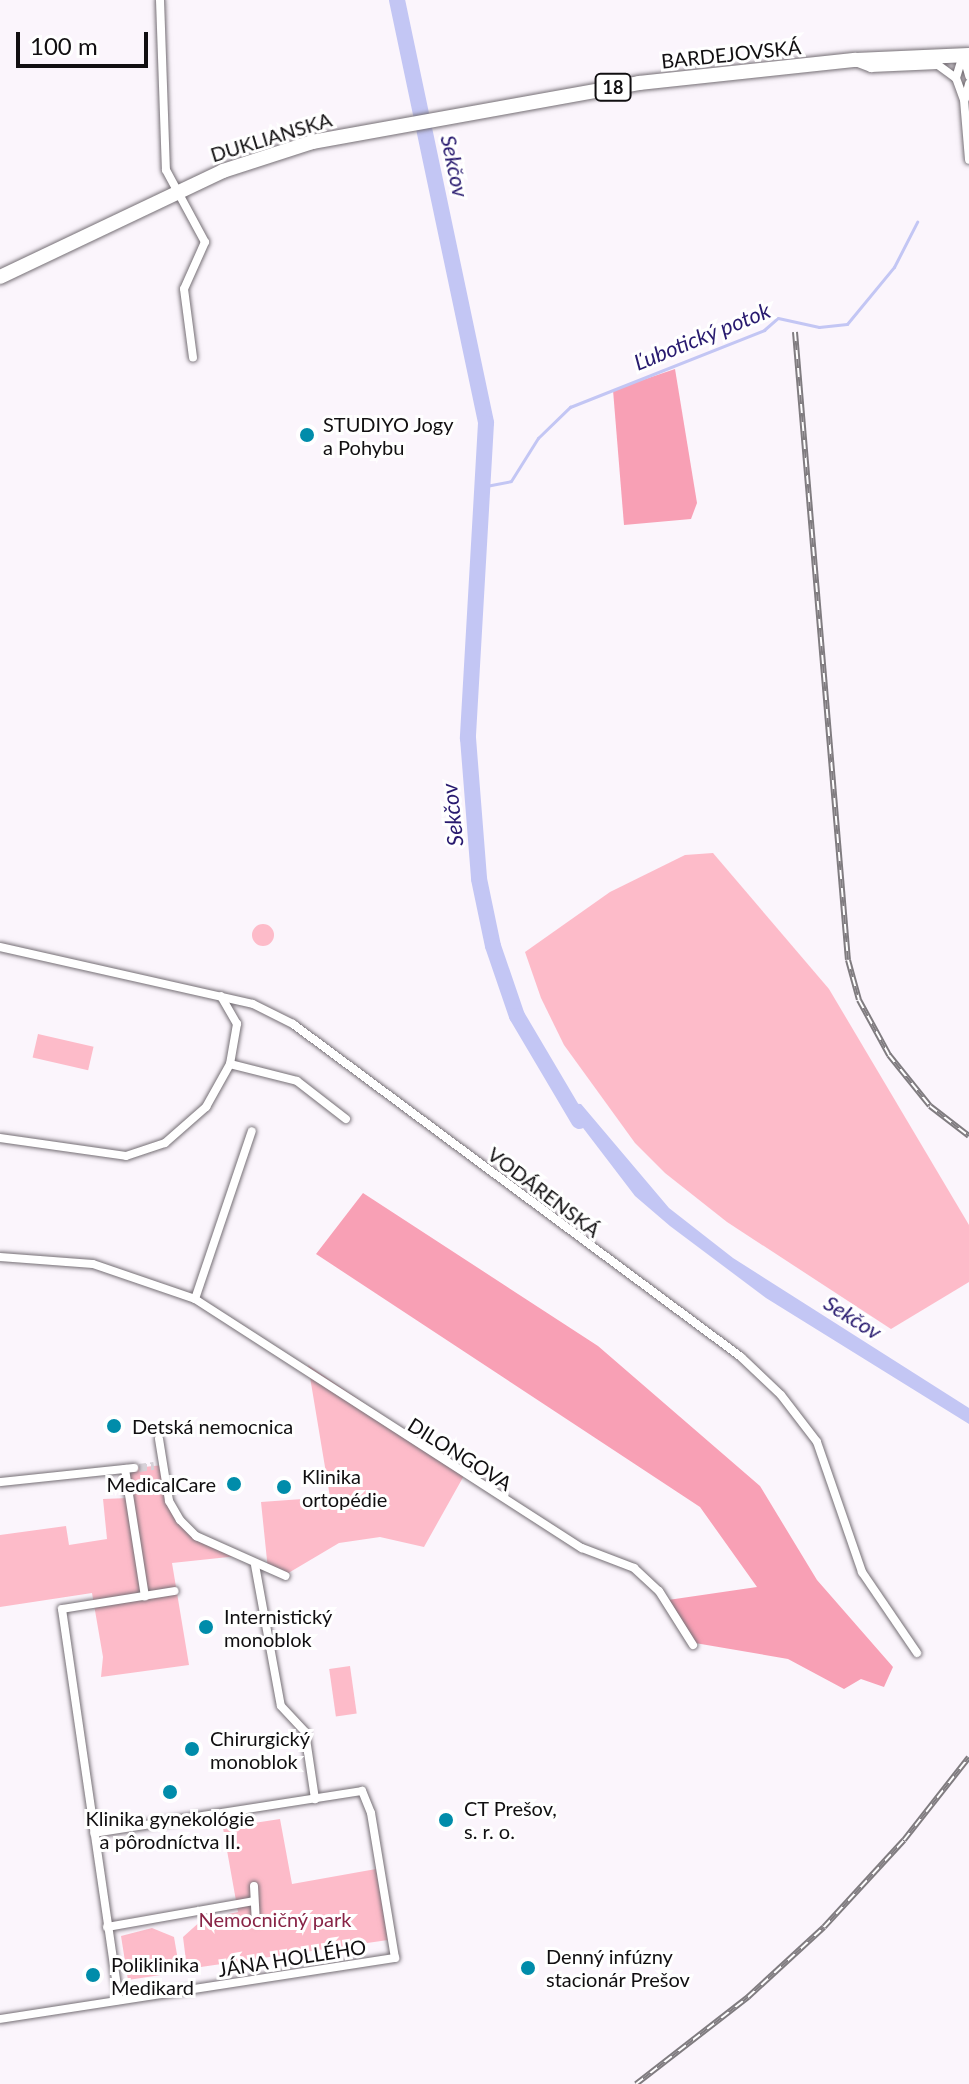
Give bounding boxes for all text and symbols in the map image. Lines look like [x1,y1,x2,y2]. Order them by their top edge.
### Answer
scale bar [20,16,152,66]
text: 100 m [30,31,98,60]
street label: BARDEJOVSKÁ [660,35,802,73]
road number: 18 [593,73,633,101]
street label: DUKLIANSKA [207,107,335,167]
water label: Sekčov [436,133,474,199]
water label: Ľubotický potok [630,297,774,375]
place label: STUDIYO Jogy a Pohybu [323,412,454,459]
marker: STUDIYO Jogy a Pohybu [298,426,316,444]
water label: Sekčov [436,782,468,848]
street label: VODÁRENSKÁ [483,1142,605,1242]
water label: Sekčov [819,1289,887,1345]
street label: DILONGOVA [404,1413,516,1495]
place label: Detská nemocnica [132,1414,293,1438]
marker: Detská nemocnica [103,1415,125,1437]
place label: Klinika ortopédie [302,1464,387,1511]
place label: MedicalCare [106,1472,216,1496]
marker: MedicalCare [223,1473,245,1495]
marker: Klinika ortopédie [273,1476,295,1498]
place label: Internistický monoblok [224,1604,332,1651]
marker: Internistický monoblok [195,1616,217,1638]
place label: Chirurgický monoblok [210,1726,310,1773]
marker: Chirurgický monoblok [181,1738,203,1760]
marker: Klinika gynekológie a pôrodníctva II. [159,1781,181,1803]
place label: CT Prešov, s. r. o. [464,1796,557,1843]
place label: Klinika gynekológie a pôrodníctva II. [85,1806,255,1853]
marker: CT Prešov, s. r. o. [435,1809,457,1831]
park label: Nemocničný park [198,1907,352,1931]
street label: JÁNA HOLLÉHO [216,1934,368,1982]
place label: Denný infúzny stacionár Prešov [546,1944,690,1991]
place label: Poliklinika Medikard [111,1952,199,1999]
marker: Denný infúzny stacionár Prešov [517,1957,539,1979]
marker: Poliklinika Medikard [82,1964,104,1986]

